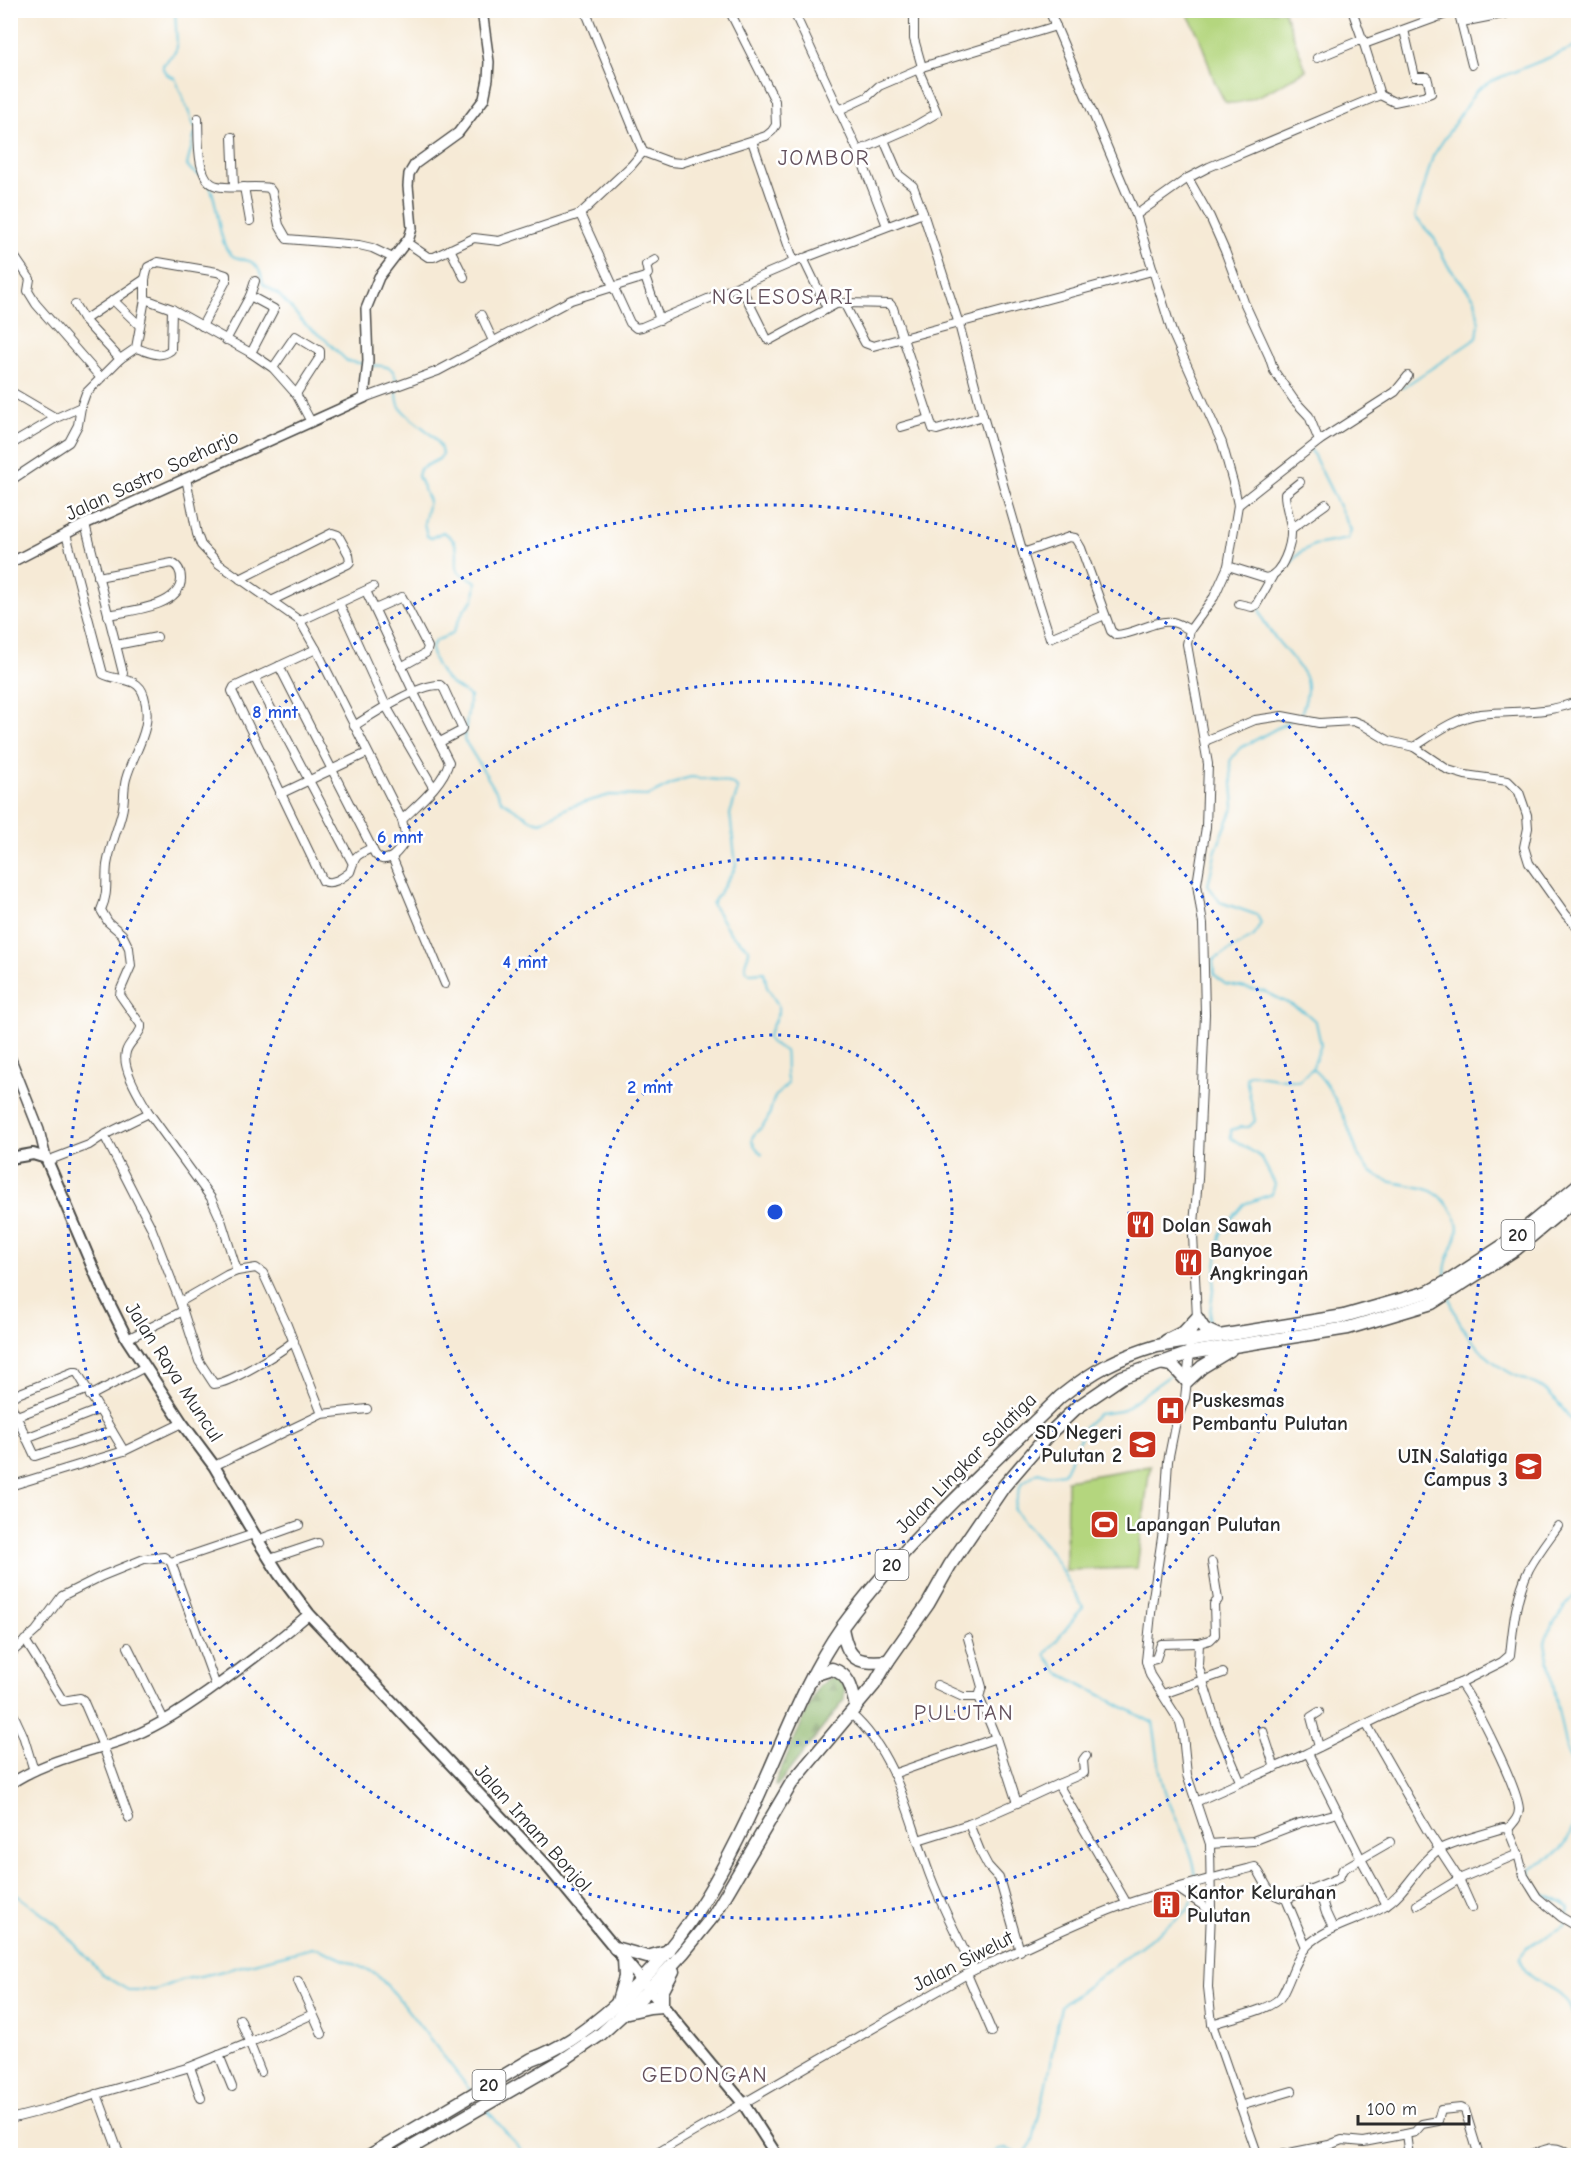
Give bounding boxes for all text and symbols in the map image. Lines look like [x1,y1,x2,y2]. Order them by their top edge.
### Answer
district label: JOMBOR [778,145,870,171]
district label: NGLESOSARI [712,284,854,310]
street label: Jalan Sastro Soeharjo [62,425,242,525]
text: 8 mnt [252,702,299,723]
text: 6 mnt [377,827,424,848]
text: 4 mnt [503,952,549,973]
text: 2 mnt [627,1077,674,1098]
centre of rings [765,1202,785,1222]
restaurant icon: Dolan Sawah [1125,1209,1157,1241]
place label: Dolan Sawah [1162,1214,1272,1237]
road number: 20 [1502,1220,1534,1250]
place label: Banyoe Angkringan [1210,1239,1308,1285]
restaurant icon: Banyoe Angkringan [1173,1246,1205,1278]
street label: Jalan Raya Muncul [120,1298,228,1446]
street label: Jalan Lingkar Salatiga [891,1388,1041,1538]
place label: Puskesmas Pembantu Pulutan [1192,1389,1348,1435]
hospital icon: Puskesmas Pembantu Pulutan [1155,1395,1187,1427]
place label: SD Negeri Pulutan 2 [1035,1421,1122,1467]
school or university icon: SD Negeri Pulutan 2 [1127,1428,1159,1460]
place label: UIN Salatiga Campus 3 [1398,1445,1508,1491]
school or university icon: UIN Salatiga Campus 3 [1513,1451,1545,1483]
sports icon: Lapangan Pulutan [1089,1508,1121,1540]
place label: Lapangan Pulutan [1126,1513,1281,1536]
road number: 20 [876,1550,908,1580]
district label: PULUTAN [914,1700,1014,1726]
street label: Jalan Imam Bonjol [470,1760,596,1896]
place label: Kantor Kelurahan Pulutan [1187,1881,1336,1927]
building icon: Kantor Kelurahan Pulutan [1150,1888,1182,1920]
street label: Jalan Siwelut [909,1925,1018,1996]
district label: GEDONGAN [642,2062,768,2088]
road number: 20 [472,2070,506,2100]
scale bar [1358,2088,1469,2126]
text: 100 m [1367,2099,1417,2120]

